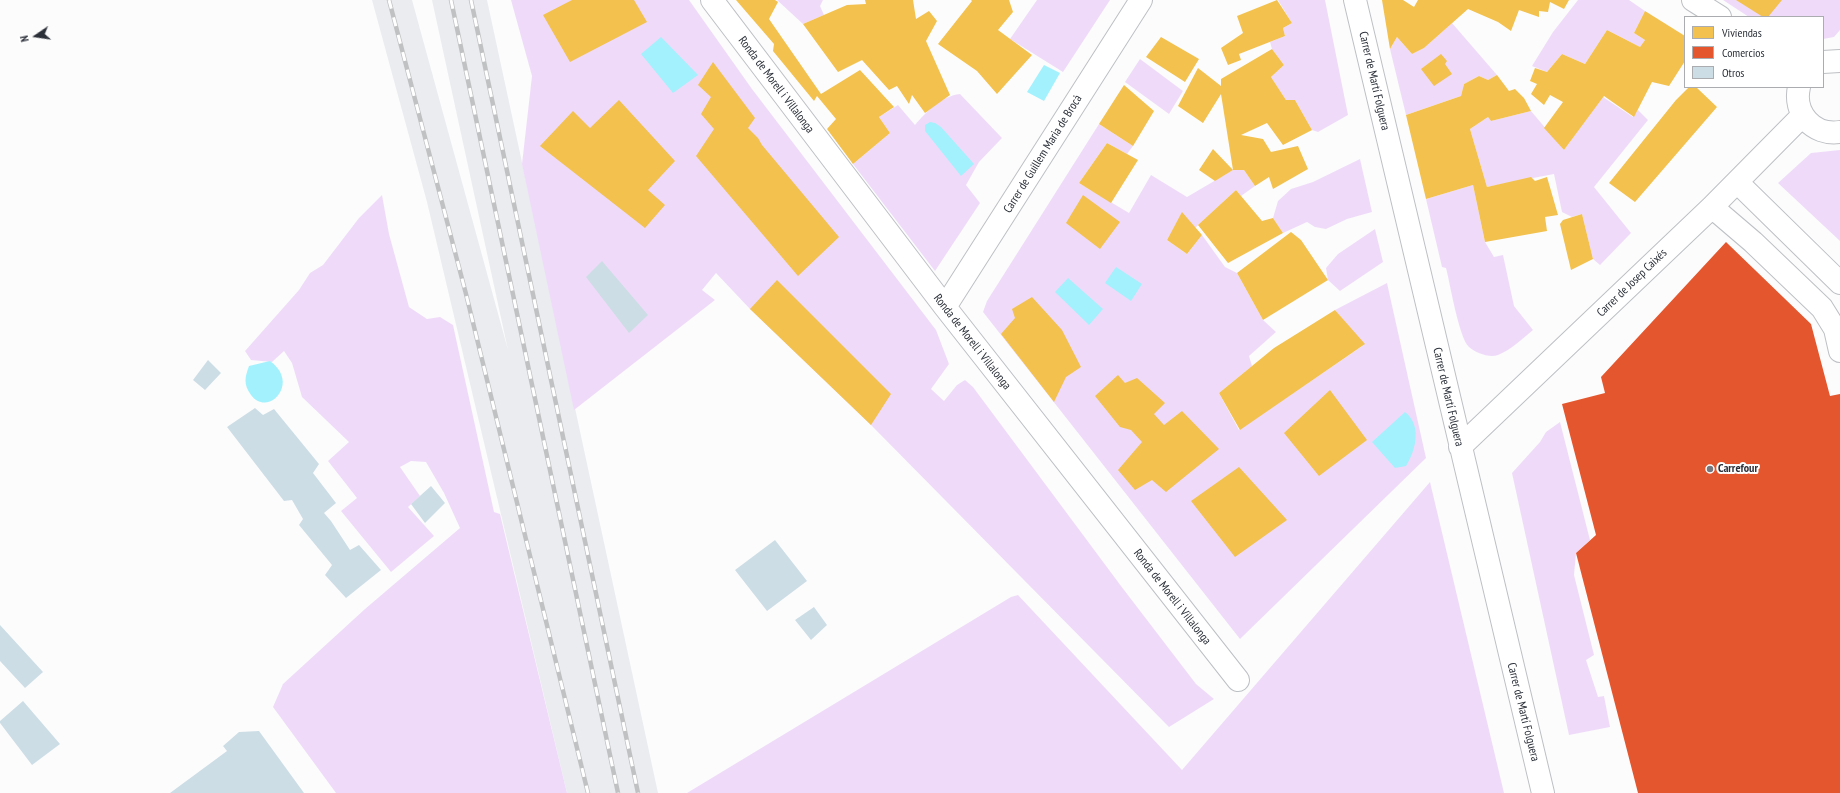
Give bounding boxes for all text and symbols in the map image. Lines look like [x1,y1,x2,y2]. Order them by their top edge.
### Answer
north arrow [16,16,56,56]
legend [1684,16,1824,88]
text: Viviendas [1722,25,1762,40]
street label: Carrer de Martí Folguera [1356,30,1392,132]
text: N [17,34,32,43]
street label: Ronda de Morell i Villalonga [735,34,817,136]
text: Comercios [1722,45,1765,60]
text: Otros [1722,65,1744,80]
street label: Carrer de Guillem Maria de Brocà [1001,92,1085,216]
street label: Carrer de Josep Caixés [1594,246,1670,320]
street label: Ronda de Morell i Villalonga [930,291,1014,393]
street label: Carrer de Martí Folguera [1430,346,1466,448]
place label: Carrefour [1718,462,1758,476]
marker: Carrefour [1705,464,1715,474]
street label: Ronda de Morell i Villalonga [1130,546,1214,648]
street label: Carrer de Martí Folguera [1504,661,1542,763]

